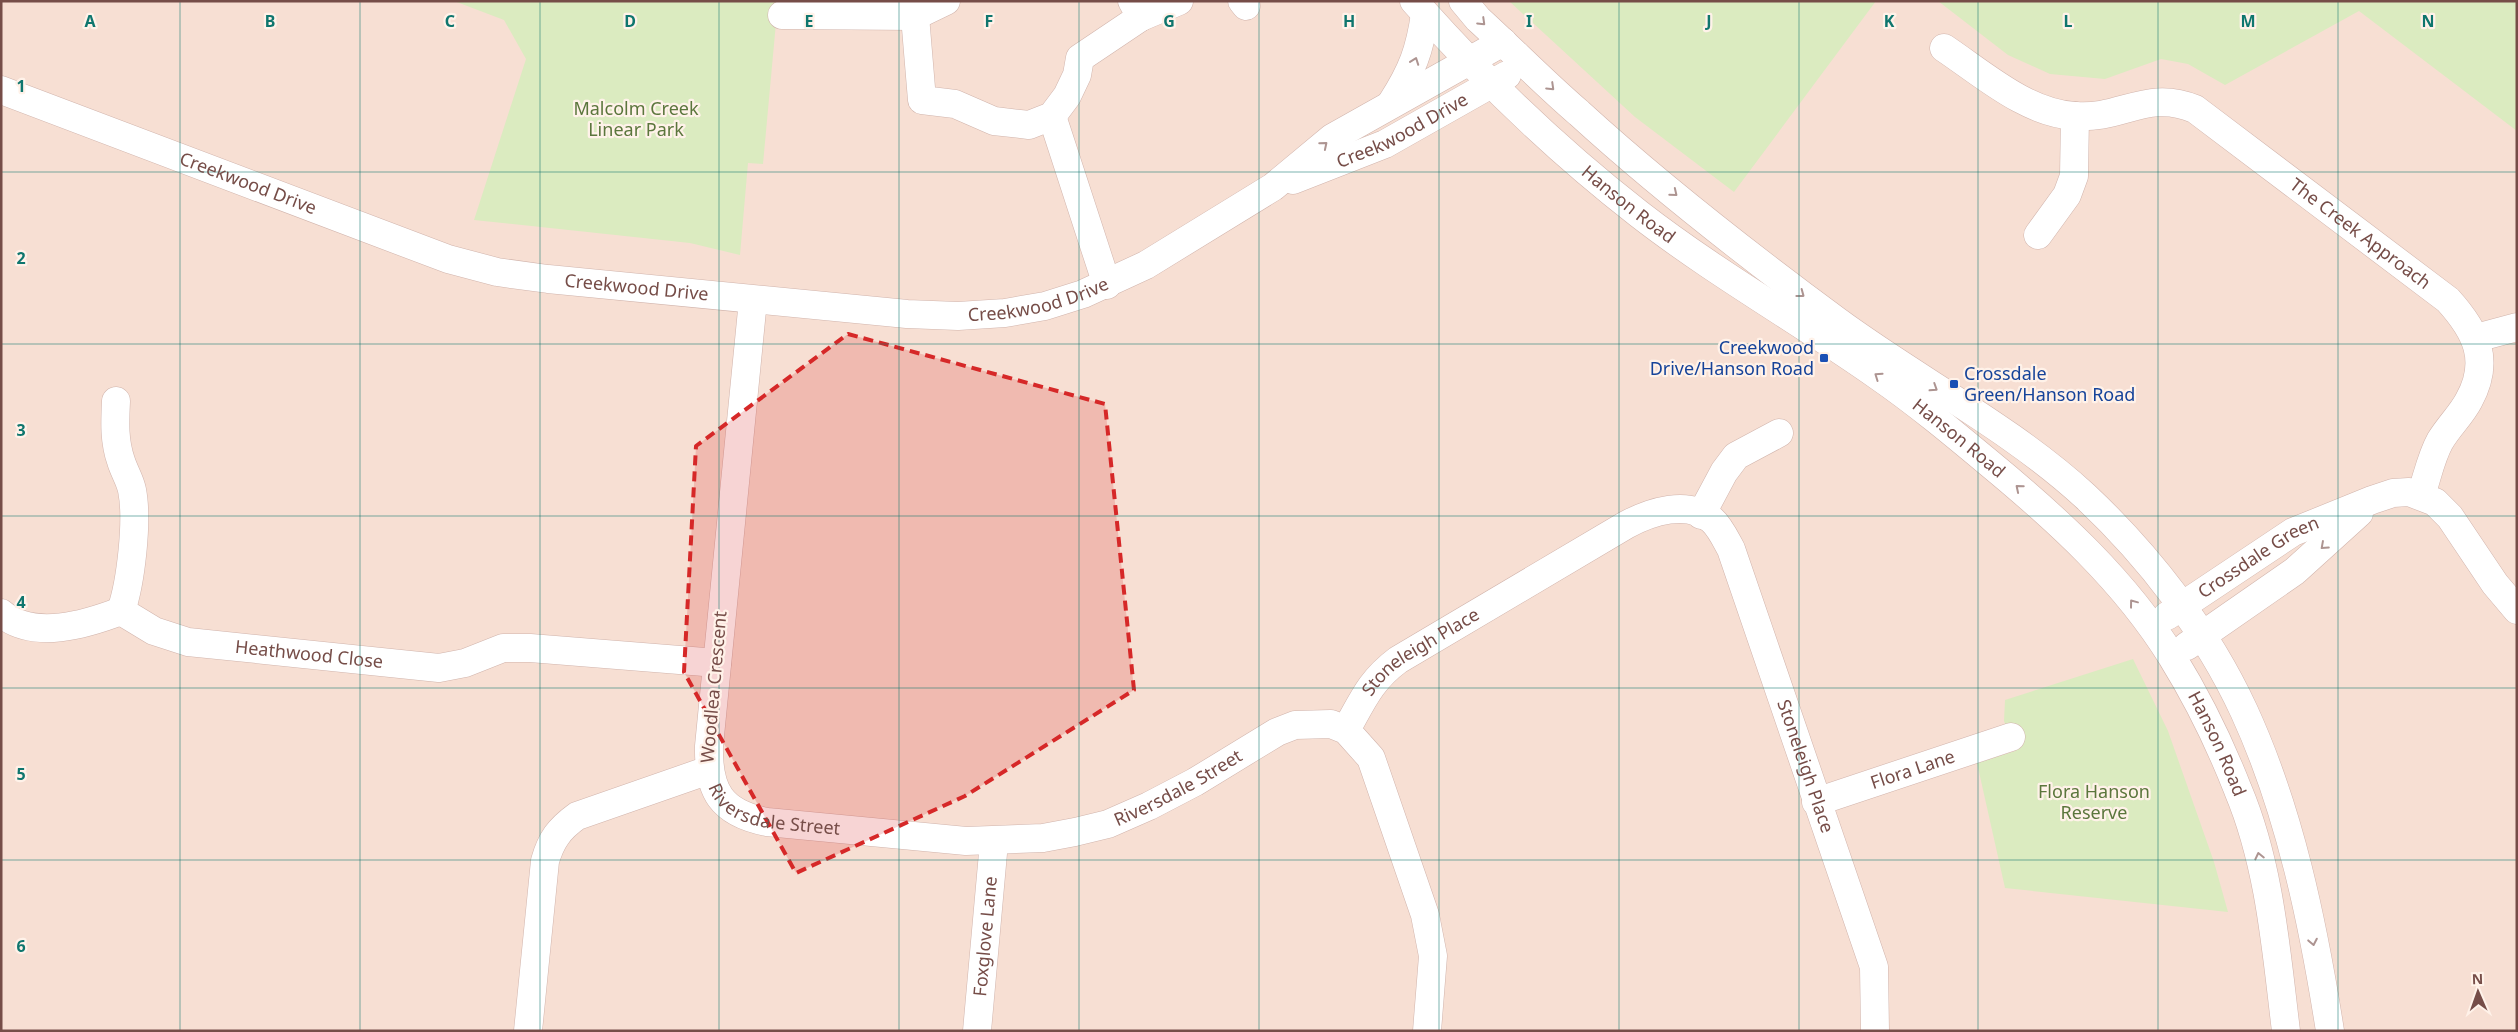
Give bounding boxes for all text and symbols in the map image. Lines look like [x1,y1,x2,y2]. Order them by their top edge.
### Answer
text: A [84,10,96,32]
text: B [265,10,275,32]
text: C [445,10,455,32]
text: D [624,10,636,32]
text: E [805,10,814,32]
text: F [985,10,993,32]
text: G [1163,10,1175,32]
text: H [1343,10,1355,32]
text: I [1526,10,1532,32]
text: J [1704,10,1712,32]
text: K [1884,10,1895,32]
text: L [2064,10,2073,32]
text: M [2240,10,2256,32]
text: N [2421,10,2435,32]
one-way arrow [1477,16,1486,25]
one-way arrow [1409,57,1419,66]
text: 1 [16,75,26,97]
one-way arrow [1545,81,1554,90]
street label: Creekwood Drive [1333,87,1472,173]
park label: Malcolm Creek Linear Park [573,96,699,141]
one-way arrow [1318,142,1327,151]
street label: Creekwood Drive [176,146,320,219]
street label: Hanson Road [1577,159,1681,248]
street label: The Creek Approach [2286,172,2436,294]
one-way arrow [1668,188,1677,196]
text: 2 [16,247,26,269]
street label: Creekwood Drive [563,268,710,306]
street label: Creekwood Drive [967,271,1112,326]
one-way arrow [1795,288,1805,297]
place label: Creekwood Drive/Hanson Road [1650,335,1814,380]
marker: Creekwood Drive/Hanson Road [1818,352,1830,364]
place label: Crossdale Green/Hanson Road [1964,361,2135,406]
one-way arrow [1874,373,1883,382]
marker: Crossdale Green/Hanson Road [1948,378,1960,390]
one-way arrow [1928,382,1938,391]
street label: Hanson Road [1908,392,2011,483]
text: 3 [16,419,26,441]
one-way arrow [2015,484,2024,493]
street label: Crossdale Green [2193,510,2322,603]
one-way arrow [2321,540,2330,549]
text: 4 [16,591,26,613]
one-way arrow [2130,600,2138,609]
street label: Stoneleigh Place [1356,602,1483,700]
street label: Woodlea Crescent [694,609,732,764]
street label: Heathwood Close [234,634,384,673]
street label: Hanson Road [2183,687,2252,800]
street label: Stoneleigh Place [1772,696,1840,836]
street label: Riversdale Street [1110,743,1247,831]
street label: Flora Lane [1867,744,1958,794]
text: 5 [16,763,26,785]
street label: Riversdale Street [703,779,842,840]
park label: Flora Hanson Reserve [2038,779,2150,824]
one-way arrow [2254,852,2265,861]
street label: Foxglove Lane [967,875,1002,997]
text: 6 [16,935,26,957]
one-way arrow [2308,937,2318,946]
north arrow [2453,967,2503,1017]
text: N [2472,969,2484,988]

